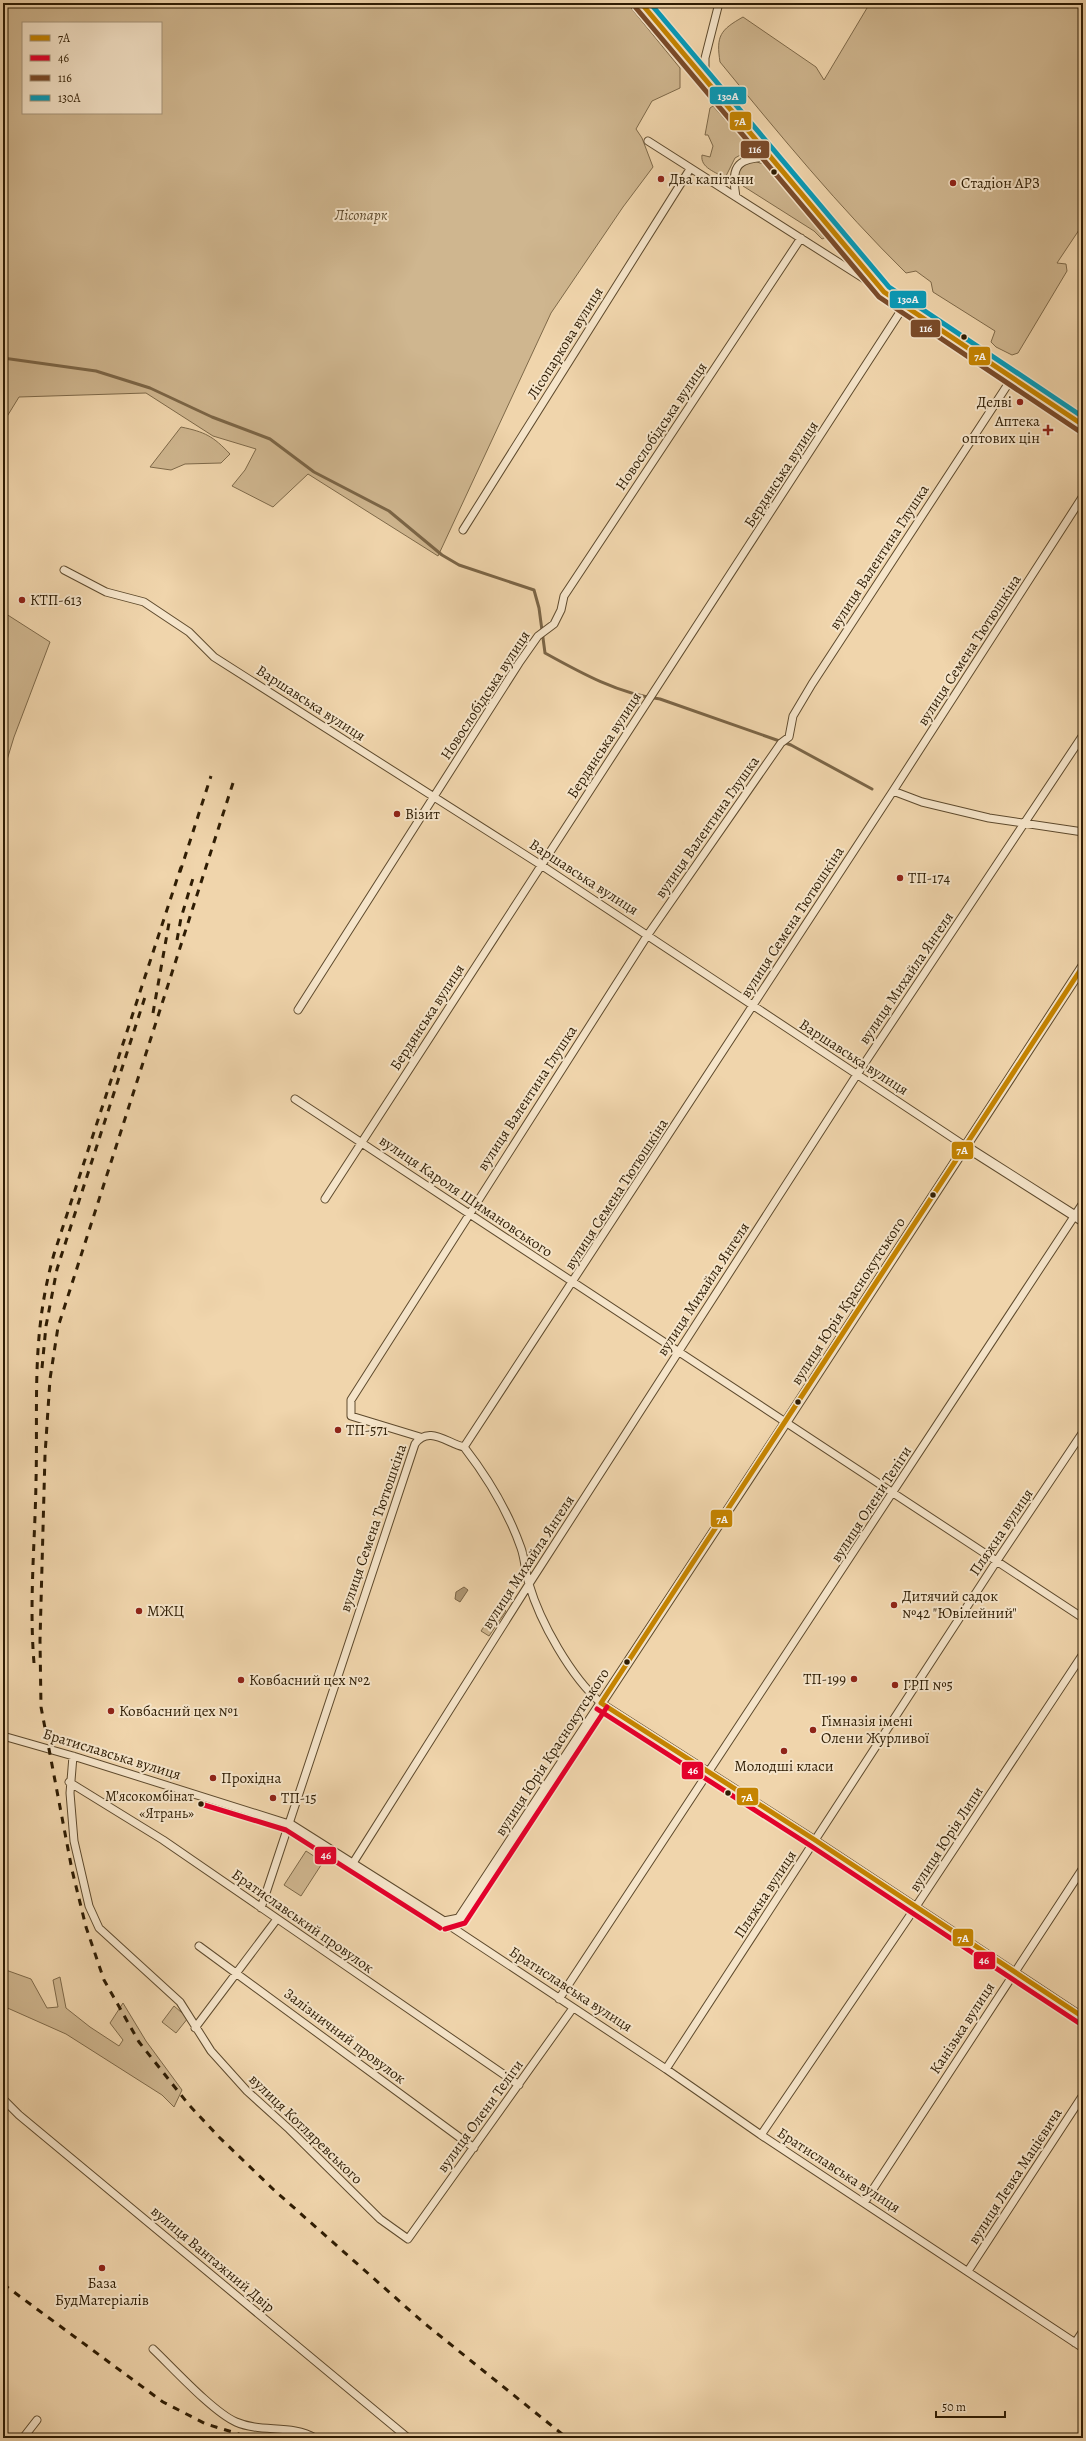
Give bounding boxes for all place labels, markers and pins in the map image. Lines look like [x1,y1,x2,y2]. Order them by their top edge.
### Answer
unlabelled marker [769,167,779,177]
place label: Два капітани [669,169,754,189]
place label: Стадіон АРЗ [961,173,1040,193]
marker: Два капітани [656,174,666,184]
marker: Стадіон АРЗ [948,178,958,188]
unlabelled marker [959,332,969,342]
place label: Делві [977,392,1012,412]
marker: Делві [1015,397,1025,407]
place label: Аптека оптових цін [962,411,1040,448]
marker: Аптека оптових цін [1043,425,1053,435]
place label: КТП-613 [30,590,82,610]
marker: КТП-613 [17,595,27,605]
place label: Візит [405,804,440,824]
marker: Візит [392,809,402,819]
place label: ТП-174 [908,868,951,888]
marker: ТП-174 [895,873,905,883]
unlabelled marker [928,1190,938,1200]
unlabelled marker [793,1397,803,1407]
place label: ТП-571 [346,1420,388,1440]
marker: ТП-571 [333,1425,343,1435]
place label: Дитячий садок №42 "Ювілейний" [902,1586,1017,1623]
marker: Дитячий садок №42 "Ювілейний" [889,1600,899,1610]
place label: МЖЦ [147,1601,184,1621]
marker: МЖЦ [134,1606,144,1616]
unlabelled marker [622,1657,632,1667]
place label: ТП-199 [803,1669,846,1689]
place label: Ковбасний цех №2 [249,1670,370,1690]
marker: ТП-199 [849,1674,859,1684]
marker: Ковбасний цех №2 [236,1675,246,1685]
place label: ГРП №5 [903,1675,953,1695]
marker: ГРП №5 [890,1680,900,1690]
place label: Ковбасний цех №1 [119,1701,238,1721]
marker: Ковбасний цех №1 [106,1706,116,1716]
place label: Гімназія імені Олени Журливої [821,1711,929,1748]
marker: Гімназія імені Олени Журливої [808,1725,818,1735]
marker: Молодші класи [779,1746,789,1756]
place label: Молодші класи [734,1756,834,1776]
place label: Прохідна [221,1768,282,1788]
marker: Прохідна [208,1773,218,1783]
place label: М’ясокомбінат «Ятрань» [105,1787,194,1823]
place label: ТП-15 [281,1788,317,1808]
unlabelled marker [723,1788,733,1798]
marker: ТП-15 [268,1793,278,1803]
marker: М’ясокомбінат «Ятрань» [196,1799,206,1809]
marker: База БудМатеріалів [97,2263,107,2273]
place label: База БудМатеріалів [55,2273,149,2310]

